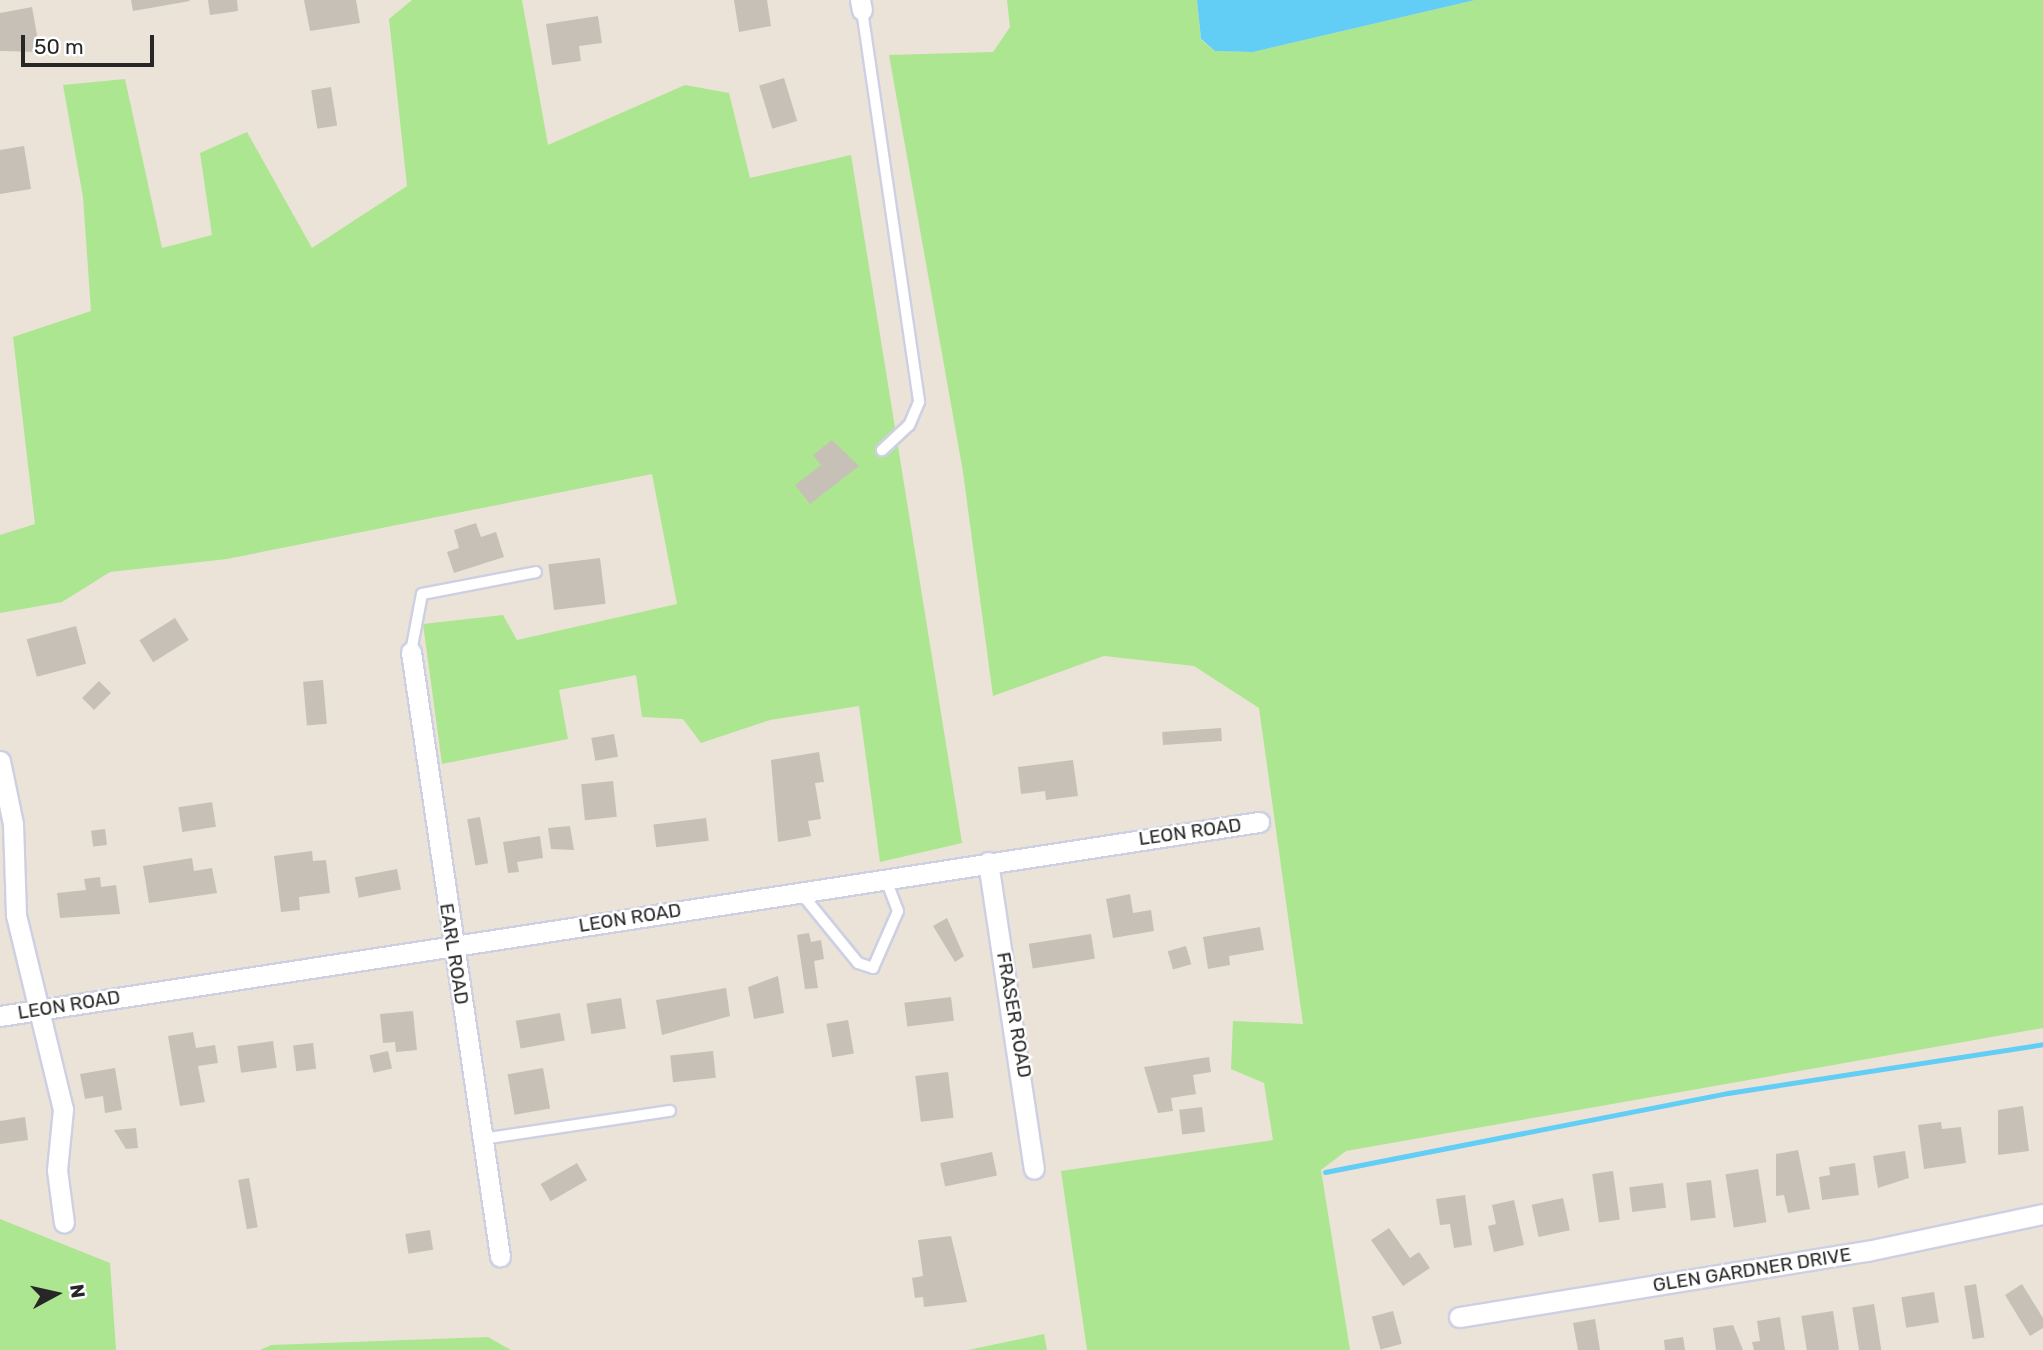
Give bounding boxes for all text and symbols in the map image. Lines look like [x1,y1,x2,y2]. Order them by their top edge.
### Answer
scale bar [24,21,158,65]
text: 50 m [34,34,84,59]
street label: LEON ROAD [1137,813,1243,851]
street label: LEON ROAD [577,899,683,937]
street label: EARL ROAD [435,901,473,1007]
street label: FRASER ROAD [992,950,1036,1080]
street label: LEON ROAD [16,986,122,1024]
street label: GLEN GARDNER DRIVE [1651,1243,1853,1297]
north arrow [21,1259,91,1329]
text: N [65,1283,90,1299]

